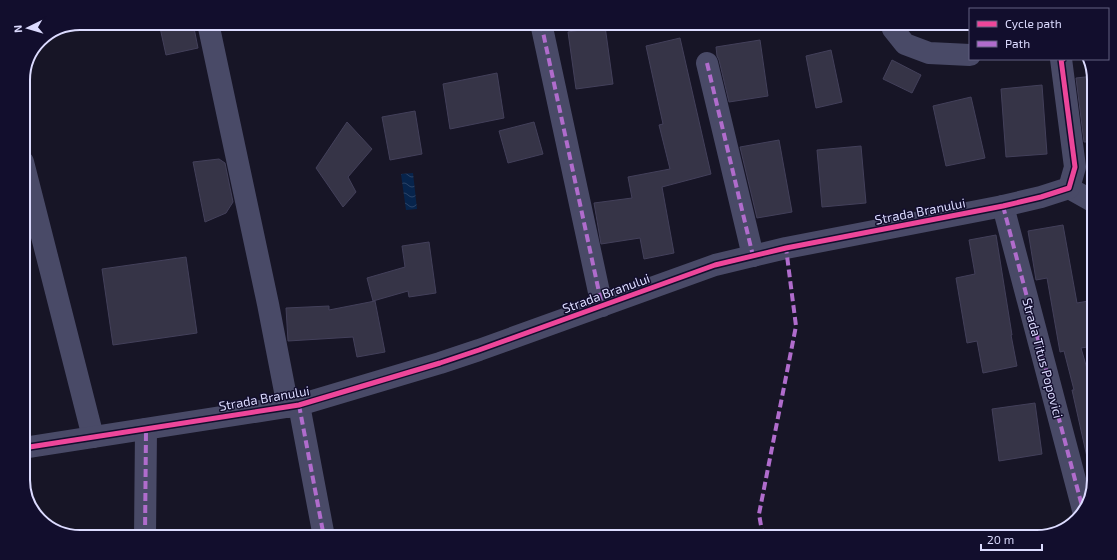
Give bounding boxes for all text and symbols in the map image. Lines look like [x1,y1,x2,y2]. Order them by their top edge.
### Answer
north arrow [8,8,48,48]
legend [969,8,1109,60]
text: Cycle path [1005,16,1062,30]
text: N [11,24,24,33]
text: Path [1005,36,1030,50]
street label: Strada Branului [873,194,967,228]
street label: Strada Branului [560,270,652,316]
street label: Strada Titus Popovici [1019,296,1067,420]
street label: Strada Branului [217,382,311,414]
scale bar [981,526,1042,552]
text: 20 m [987,532,1014,546]

